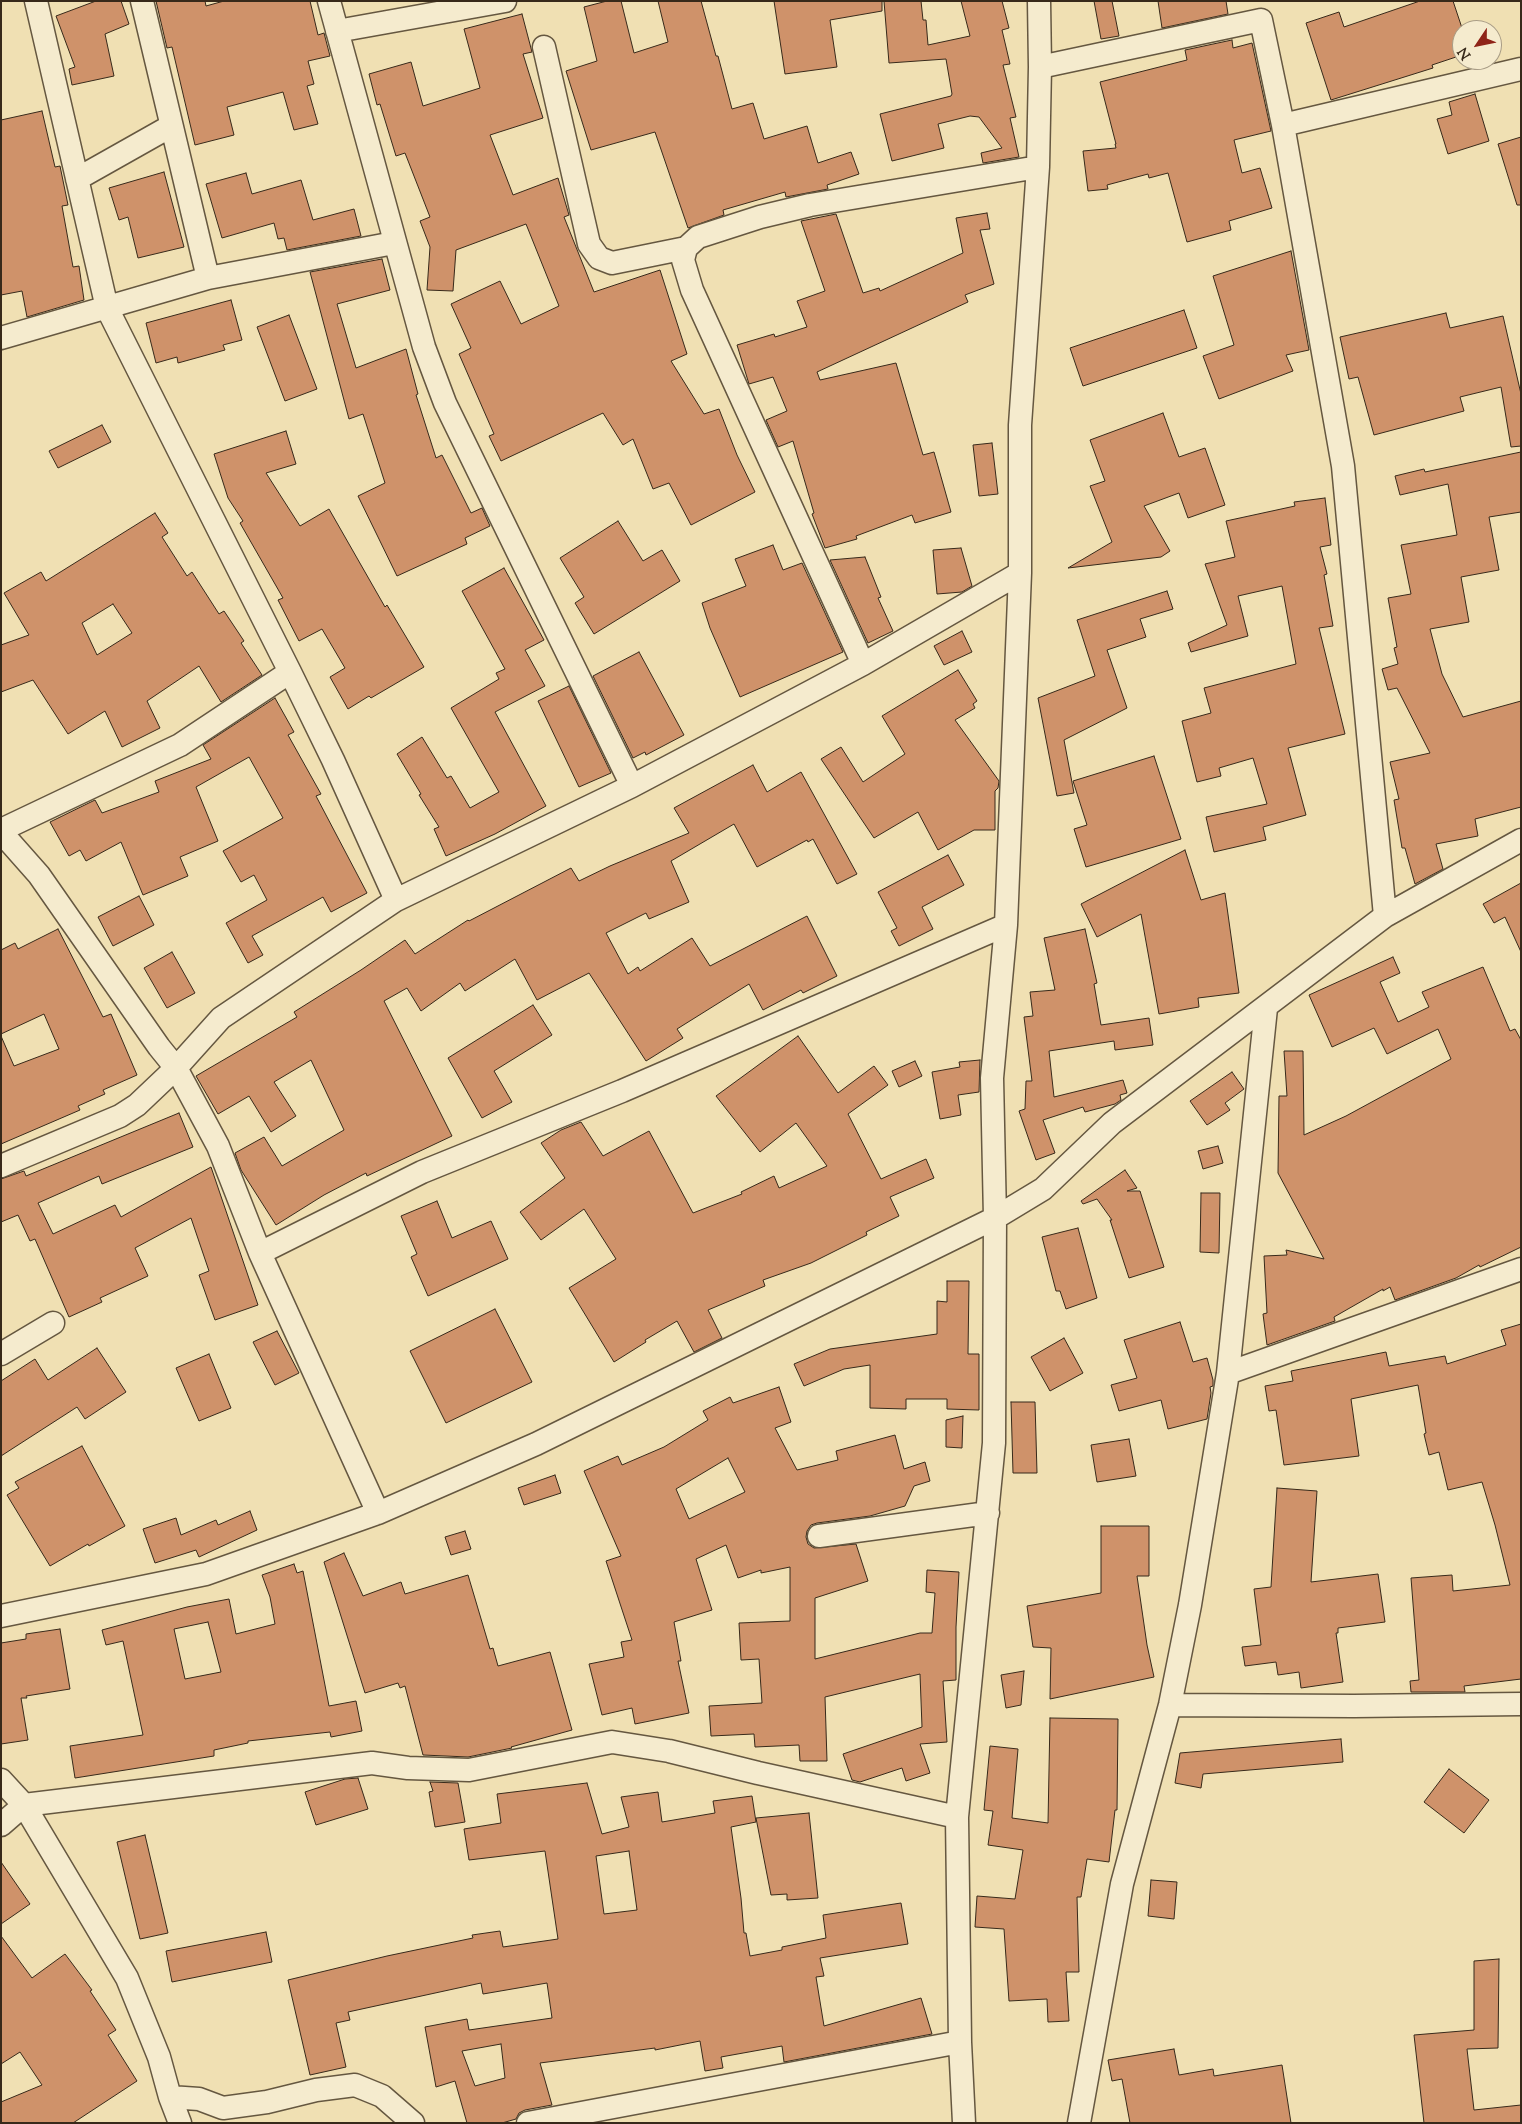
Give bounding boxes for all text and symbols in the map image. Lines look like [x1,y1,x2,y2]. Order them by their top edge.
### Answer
north arrow [1452,20,1502,70]
text: N [1454,43,1477,63]

